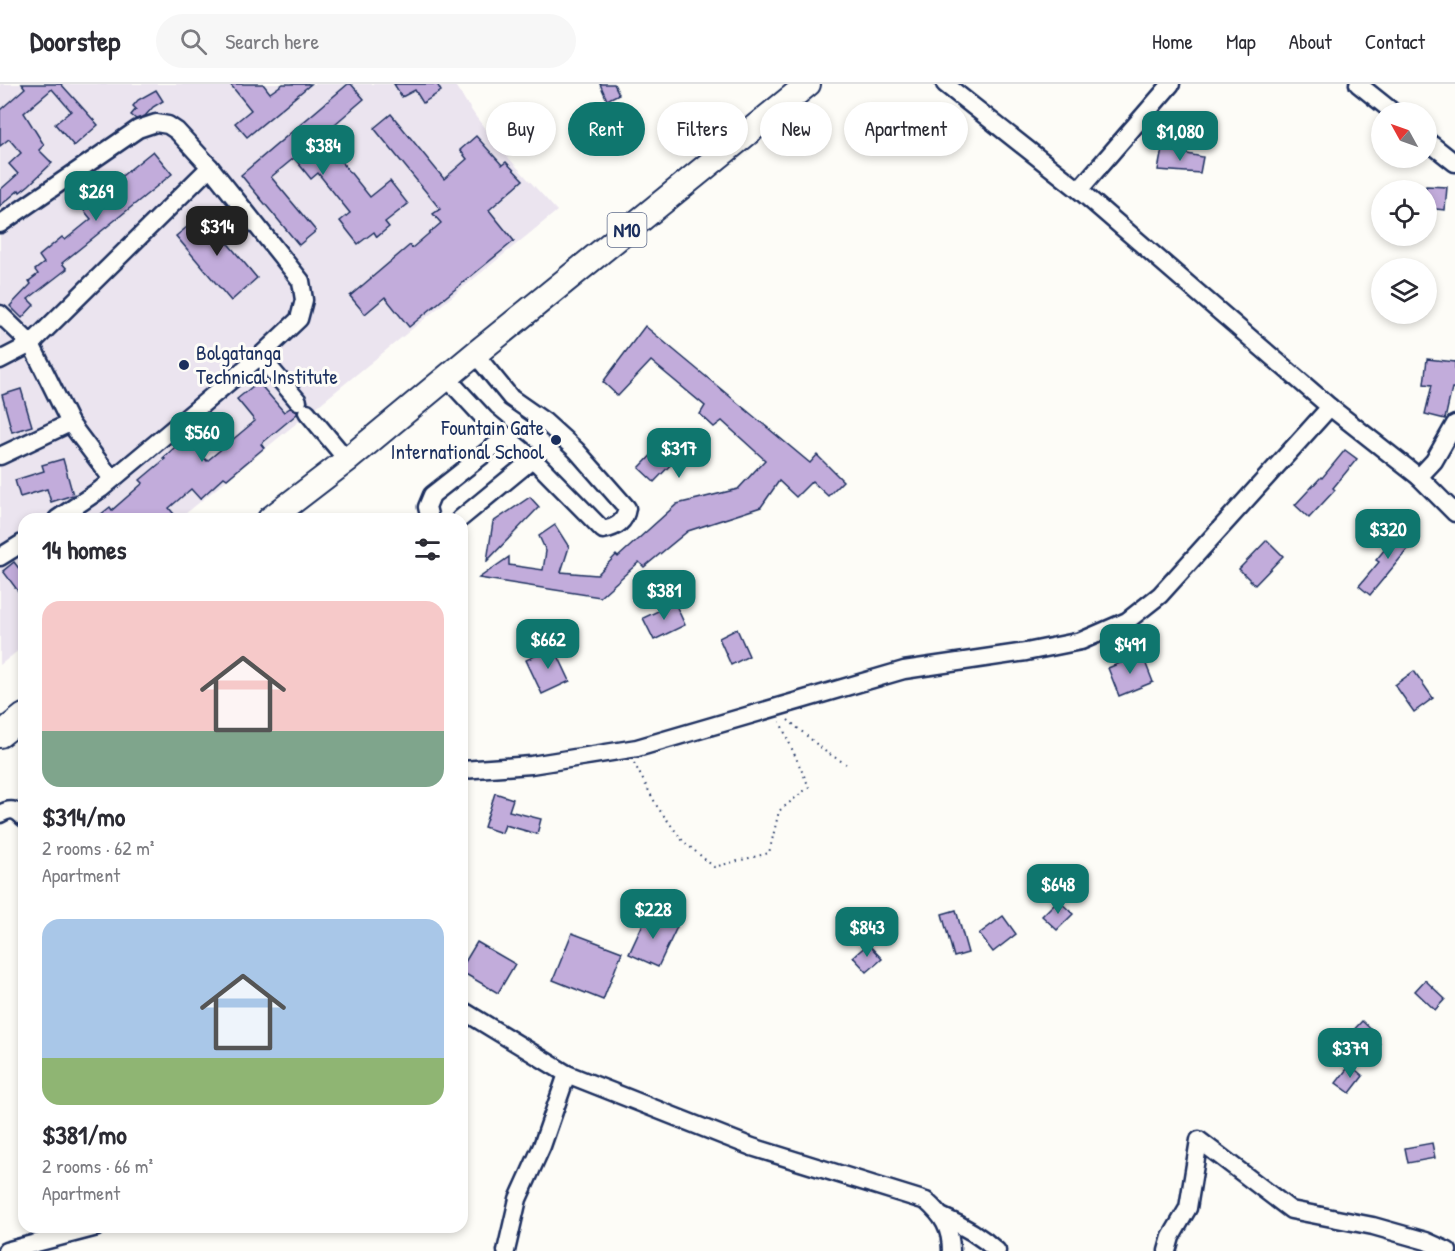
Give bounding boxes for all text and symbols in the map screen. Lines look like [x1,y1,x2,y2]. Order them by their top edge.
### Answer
search box [156,14,576,68]
text: Doorstep [30,22,120,60]
icon: search [177,25,210,58]
text: Search here [225,26,319,56]
text: Home [1152,27,1193,56]
text: Map [1226,27,1256,56]
text: About [1289,27,1332,56]
text: Contact [1365,27,1425,56]
chip: Buy [486,102,556,156]
chip: Rent [568,102,645,156]
chip: Filters [657,102,748,156]
chip: New [760,102,832,156]
chip: Apartment [844,102,968,156]
north arrow [1371,102,1437,168]
map controls [1371,102,1437,324]
pin: $1,080 [1131,111,1229,162]
text: $1,080 [1156,117,1204,144]
pin: $384 [287,125,359,176]
text: $384 [305,131,341,158]
pin: $269 [60,171,132,222]
text: $269 [79,177,113,204]
button: locate [1371,180,1437,246]
pin: $314 [181,206,253,257]
text: $314 [200,212,234,239]
road number: N10 [608,213,646,247]
button: layers [1371,258,1437,324]
place label: Bolgatanga Technical Institute [196,338,338,391]
marker: Bolgatanga Technical Institute [177,358,191,372]
pin: $560 [166,412,238,463]
place label: Fountain Gate International School [391,413,544,466]
text: $560 [184,418,220,445]
pin: $317 [643,428,715,479]
marker: Fountain Gate International School [549,433,563,447]
text: $317 [661,434,697,461]
pin: $320 [1352,509,1424,560]
text: $320 [1369,515,1407,542]
text: 14 homes [42,532,127,567]
icon: filters [411,533,444,566]
pin: $381 [628,570,700,621]
text: $381 [646,576,682,603]
pin: $662 [512,619,584,670]
pin: $491 [1094,624,1166,675]
text: $662 [530,625,566,652]
text: $491 [1114,630,1146,657]
icon: home [189,640,297,748]
text: $314/mo [42,799,125,834]
text: 2 rooms · 62 m² [42,834,154,861]
text: Apartment [42,861,120,888]
pin: $648 [1022,864,1094,915]
text: $648 [1041,870,1075,897]
pin: $228 [617,889,689,940]
text: $228 [634,895,672,922]
pin: $843 [831,907,903,958]
text: $843 [849,913,885,940]
icon: home [189,958,297,1066]
pin: $379 [1314,1028,1386,1079]
text: $379 [1332,1034,1368,1061]
text: $381/mo [42,1117,127,1152]
text: 2 rooms · 66 m² [42,1152,153,1179]
text: Apartment [42,1179,120,1206]

